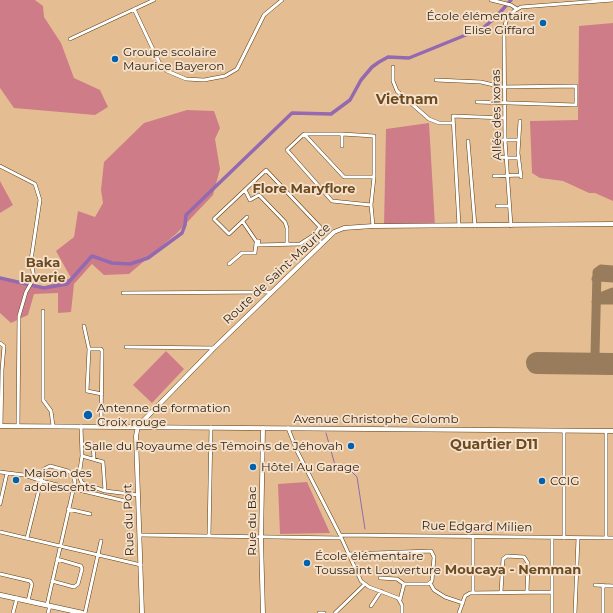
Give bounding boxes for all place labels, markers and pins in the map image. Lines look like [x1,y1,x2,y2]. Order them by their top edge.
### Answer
place label: École élémentaire Elise Giffard [427,9,535,37]
marker: École élémentaire Elise Giffard [538,18,548,28]
place label: Groupe scolaire Maurice Bayeron [123,45,224,73]
marker: Groupe scolaire Maurice Bayeron [110,54,120,64]
place label: Antenne de formation Croix rouge [97,401,231,429]
marker: Antenne de formation Croix rouge [82,409,94,421]
place label: Salle du Royaume des Témoins de Jéhovah [85,439,343,453]
marker: Salle du Royaume des Témoins de Jéhovah [346,441,356,451]
place label: Hôtel Au Garage [261,460,359,474]
marker: Hôtel Au Garage [248,462,258,472]
place label: Maison des adolescents [24,466,96,494]
place label: CCIG [550,474,579,488]
marker: Maison des adolescents [11,475,21,485]
marker: CCIG [537,476,547,486]
place label: École élémentaire Toussaint Louverture [315,549,441,577]
marker: École élémentaire Toussaint Louverture [302,558,312,568]

